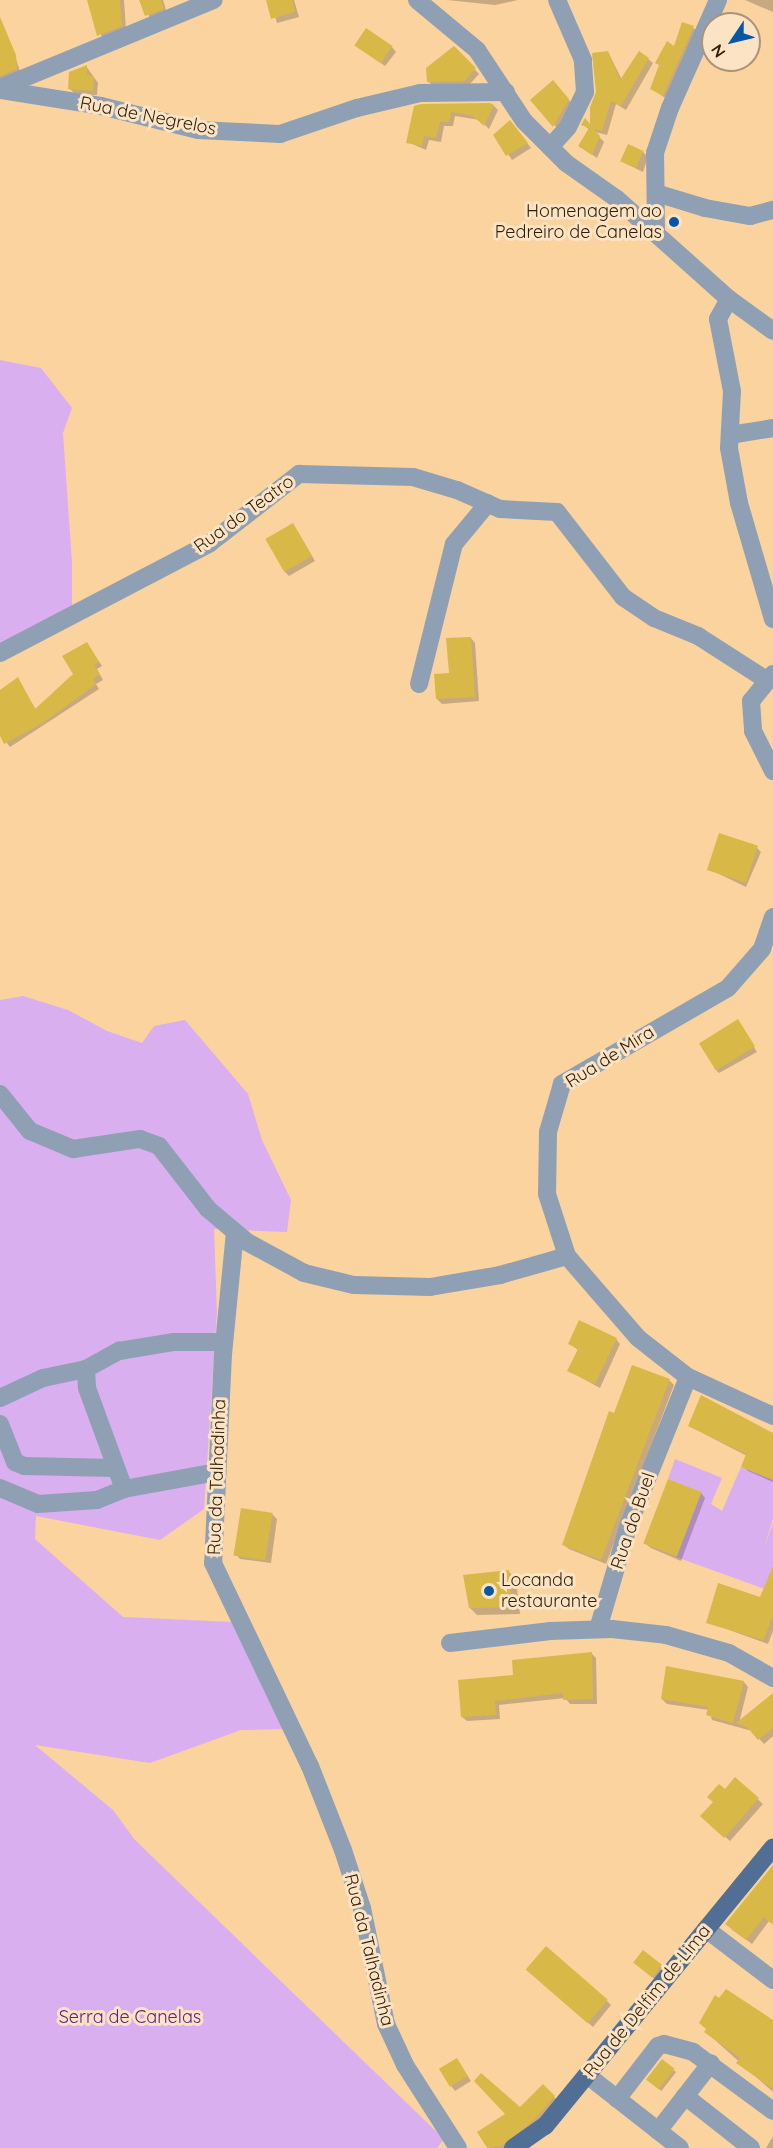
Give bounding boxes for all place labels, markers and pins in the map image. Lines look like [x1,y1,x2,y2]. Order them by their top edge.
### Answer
place label: Homenagem ao Pedreiro de Canelas [495,201,662,244]
marker: Homenagem ao Pedreiro de Canelas [667,215,681,229]
place label: Locanda restaurante [501,1570,597,1612]
marker: Locanda restaurante [482,1584,496,1598]

